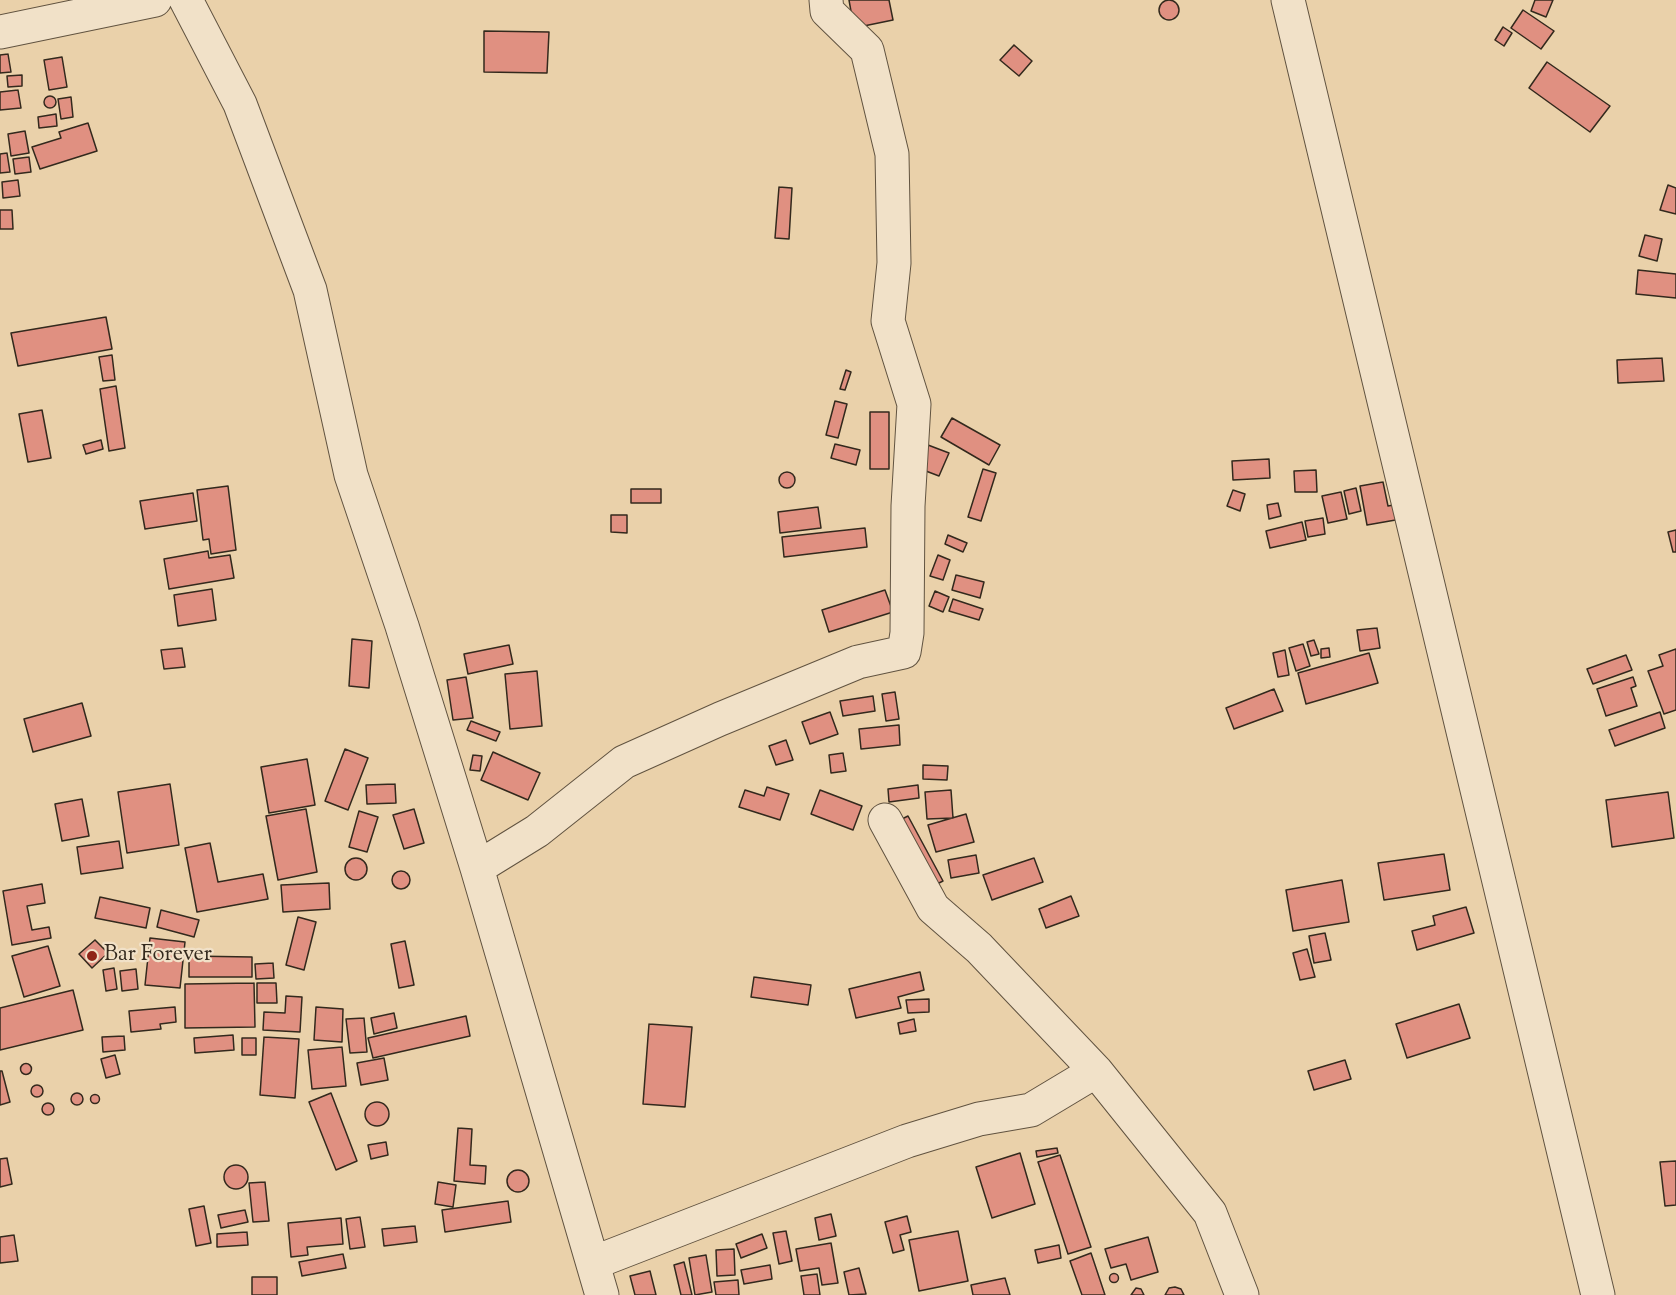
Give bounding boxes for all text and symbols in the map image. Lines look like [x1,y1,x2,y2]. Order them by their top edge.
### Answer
place label: Bar Forever [104,943,212,969]
marker: Bar Forever [85,949,99,963]

